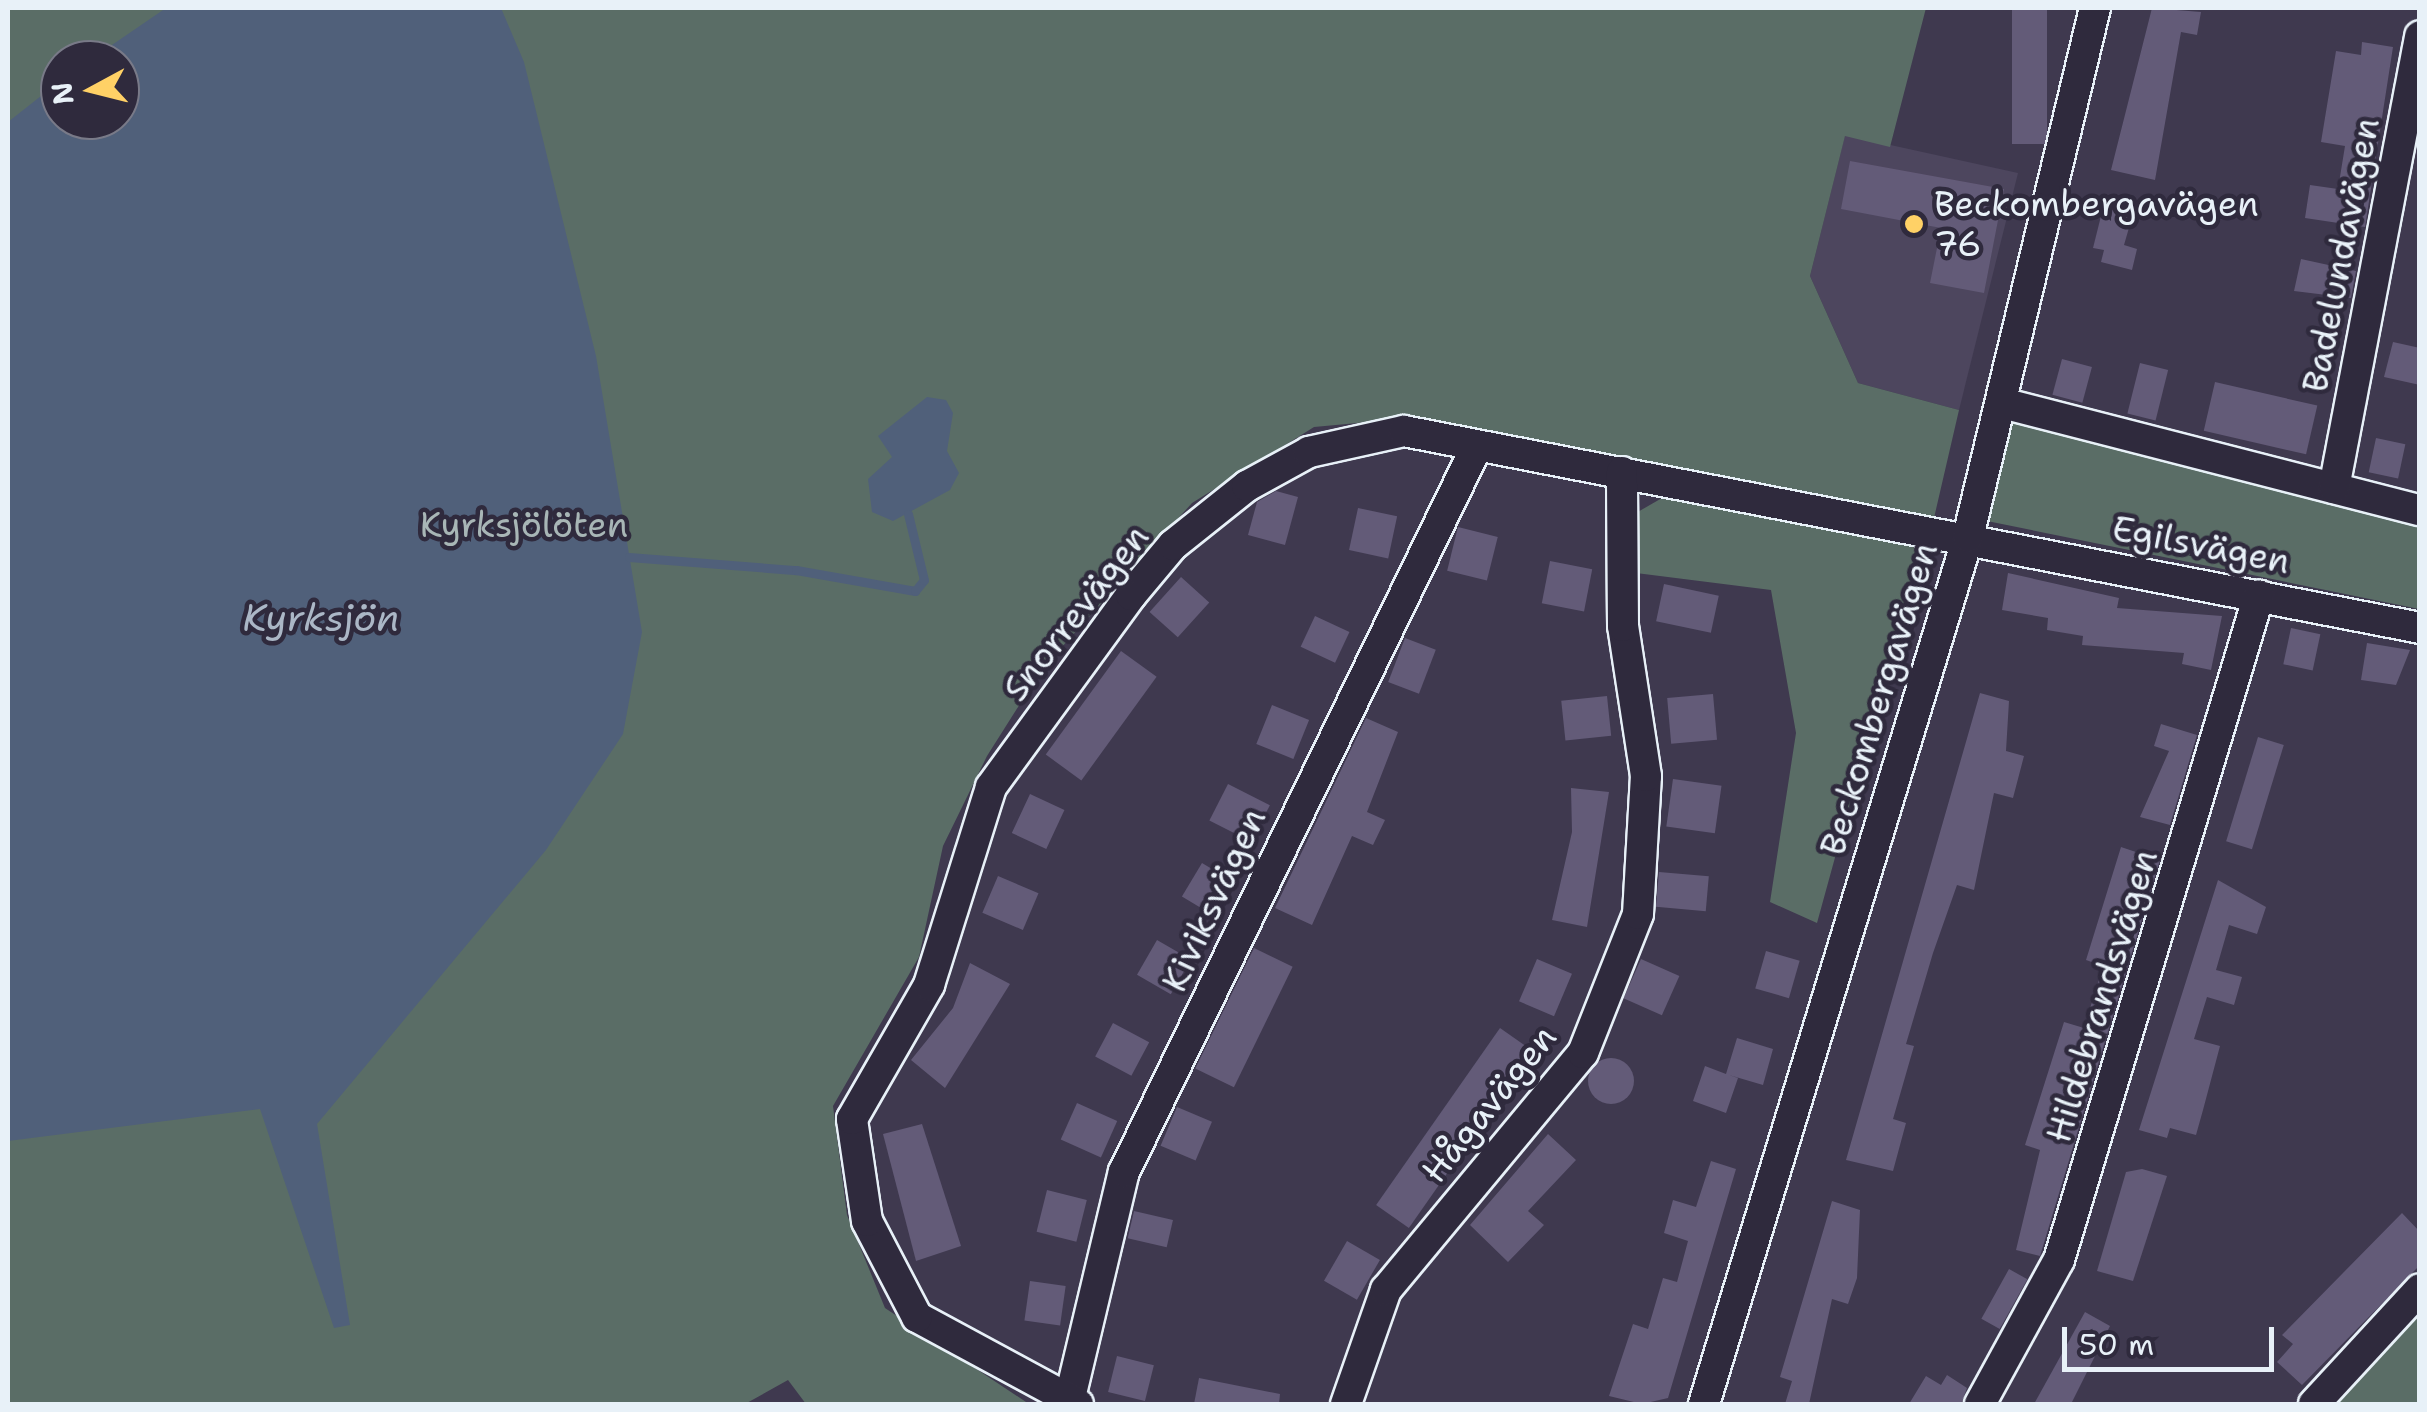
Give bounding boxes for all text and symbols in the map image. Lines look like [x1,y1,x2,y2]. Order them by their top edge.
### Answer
north arrow [40,40,140,140]
text: N [42,80,82,107]
street label: Badelundavägen [2294,114,2388,396]
place label: Beckombergavägen 76 [1934,183,2259,265]
marker: Beckombergavägen 76 [1903,213,1925,235]
park label: Kyrksjölöten [420,504,628,546]
street label: Egilsvägen [2109,507,2293,583]
street label: Snorrevägen [994,517,1158,709]
street label: Beckombergavägen [1811,538,1947,860]
water label: Kyrksjön [242,595,400,641]
street label: Kiviksvägen [1153,802,1275,998]
street label: Hildebrandsvägen [2037,845,2167,1147]
street label: Hågavägen [1413,1017,1565,1191]
scale bar [2067,1307,2280,1369]
text: 50 m [2079,1324,2154,1365]

